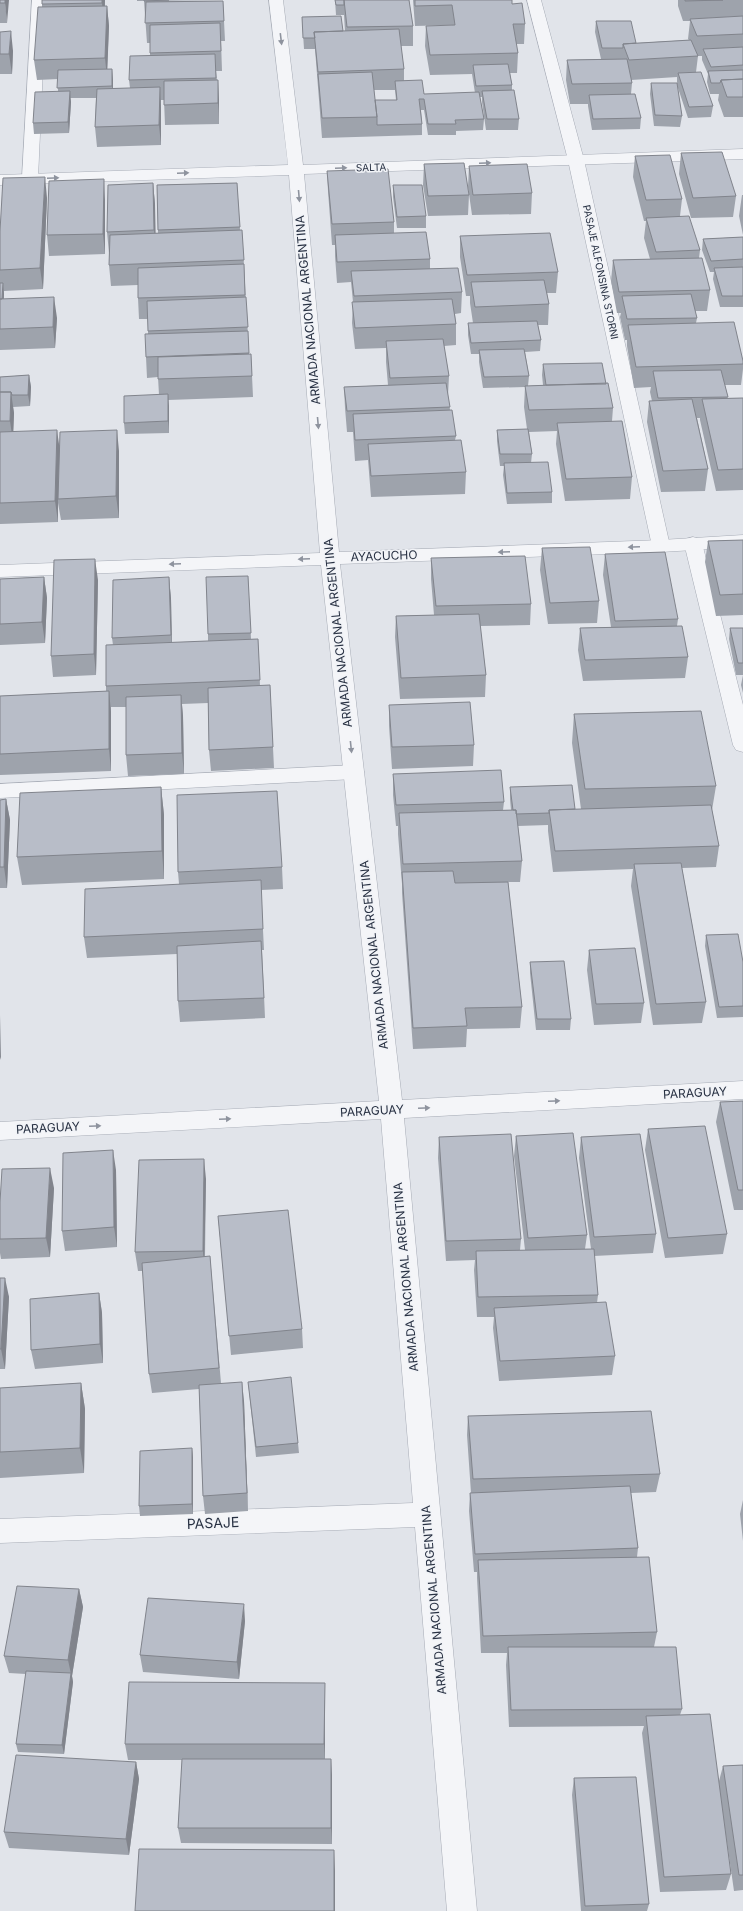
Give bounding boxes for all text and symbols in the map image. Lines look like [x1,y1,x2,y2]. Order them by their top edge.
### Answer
one-way arrow [278,33,284,45]
street label: SALTA [356,160,387,174]
one-way arrow [479,160,492,166]
one-way arrow [335,164,347,171]
one-way arrow [177,170,190,176]
one-way arrow [47,174,59,181]
one-way arrow [295,190,302,202]
street label: PASAJE ALFONSINA STORNI [581,204,621,340]
street label: ARMADA NACIONAL ARGENTINA [292,215,323,405]
one-way arrow [315,417,322,429]
street label: ARMADA NACIONAL ARGENTINA [320,538,355,728]
one-way arrow [627,544,640,550]
street label: AYACUCHO [350,547,418,564]
one-way arrow [498,548,510,555]
one-way arrow [298,555,310,562]
one-way arrow [168,561,181,567]
one-way arrow [348,741,354,753]
street label: ARMADA NACIONAL ARGENTINA [356,860,391,1050]
street label: PARAGUAY [663,1083,727,1102]
one-way arrow [548,1097,560,1104]
street label: PARAGUAY [340,1101,404,1120]
one-way arrow [418,1104,430,1111]
one-way arrow [219,1115,231,1122]
street label: PARAGUAY [16,1118,80,1137]
one-way arrow [89,1122,101,1129]
street label: ARMADA NACIONAL ARGENTINA [390,1182,421,1372]
street label: ARMADA NACIONAL ARGENTINA [418,1505,449,1695]
street label: PASAJE [186,1513,240,1532]

